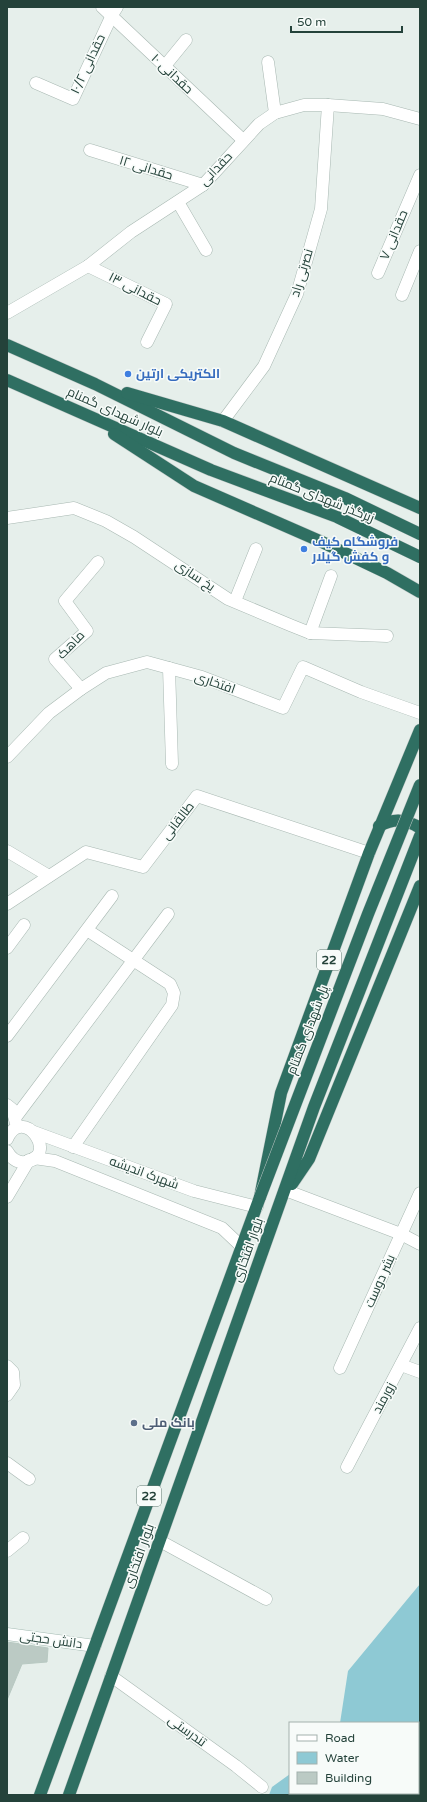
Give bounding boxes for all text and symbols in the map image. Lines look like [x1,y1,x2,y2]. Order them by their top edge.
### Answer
scale bar [291,8,402,34]
text: 50 m [297,15,326,29]
street label: حقدانی ۱۰/۲ [67,32,109,96]
street label: حقدانی ۱۰ [148,51,196,97]
street label: حقدانی [196,149,236,189]
street label: حقدانی ۱۲ [117,152,175,184]
street label: حقدانی ۷ [376,208,412,262]
street label: نصرتی راد [287,247,317,299]
street label: حقدانی ۱۳ [106,269,164,309]
place label: الکتریکی ارتین [136,366,220,382]
marker: الکتریکی ارتین [123,369,133,379]
street label: بلوار شهدای گمنام [64,384,166,441]
street label: زیرگذر شهدای گمنام [267,470,377,527]
place label: فروشگاه کیف و کفش گیلار [311,534,398,565]
marker: فروشگاه کیف و کفش گیلار [299,544,309,554]
street label: یخ سازی [172,557,218,595]
street label: ماهک [54,628,88,662]
street label: افتخاری [193,669,237,697]
street label: طالقانی [158,799,198,843]
road number: 22 [317,950,341,970]
street label: پل شهدای گمنام [284,983,333,1077]
street label: شهرک اندیشه [107,1153,181,1193]
street label: بلوار افتخاری [229,1216,267,1284]
street label: بشر دوست [361,1252,399,1310]
street label: زورمند [369,1380,399,1416]
place label: بانک ملی [142,1415,195,1431]
marker: بانک ملی [129,1418,139,1428]
road number: 22 [137,1486,161,1506]
street label: بلوار افتخاری [120,1522,158,1590]
street label: دانش حجتی [19,1628,83,1652]
street label: تندرستی [165,1712,210,1751]
legend [289,1722,419,1794]
text: Road [325,1731,355,1745]
text: Water [325,1751,360,1765]
text: Building [325,1771,372,1785]

